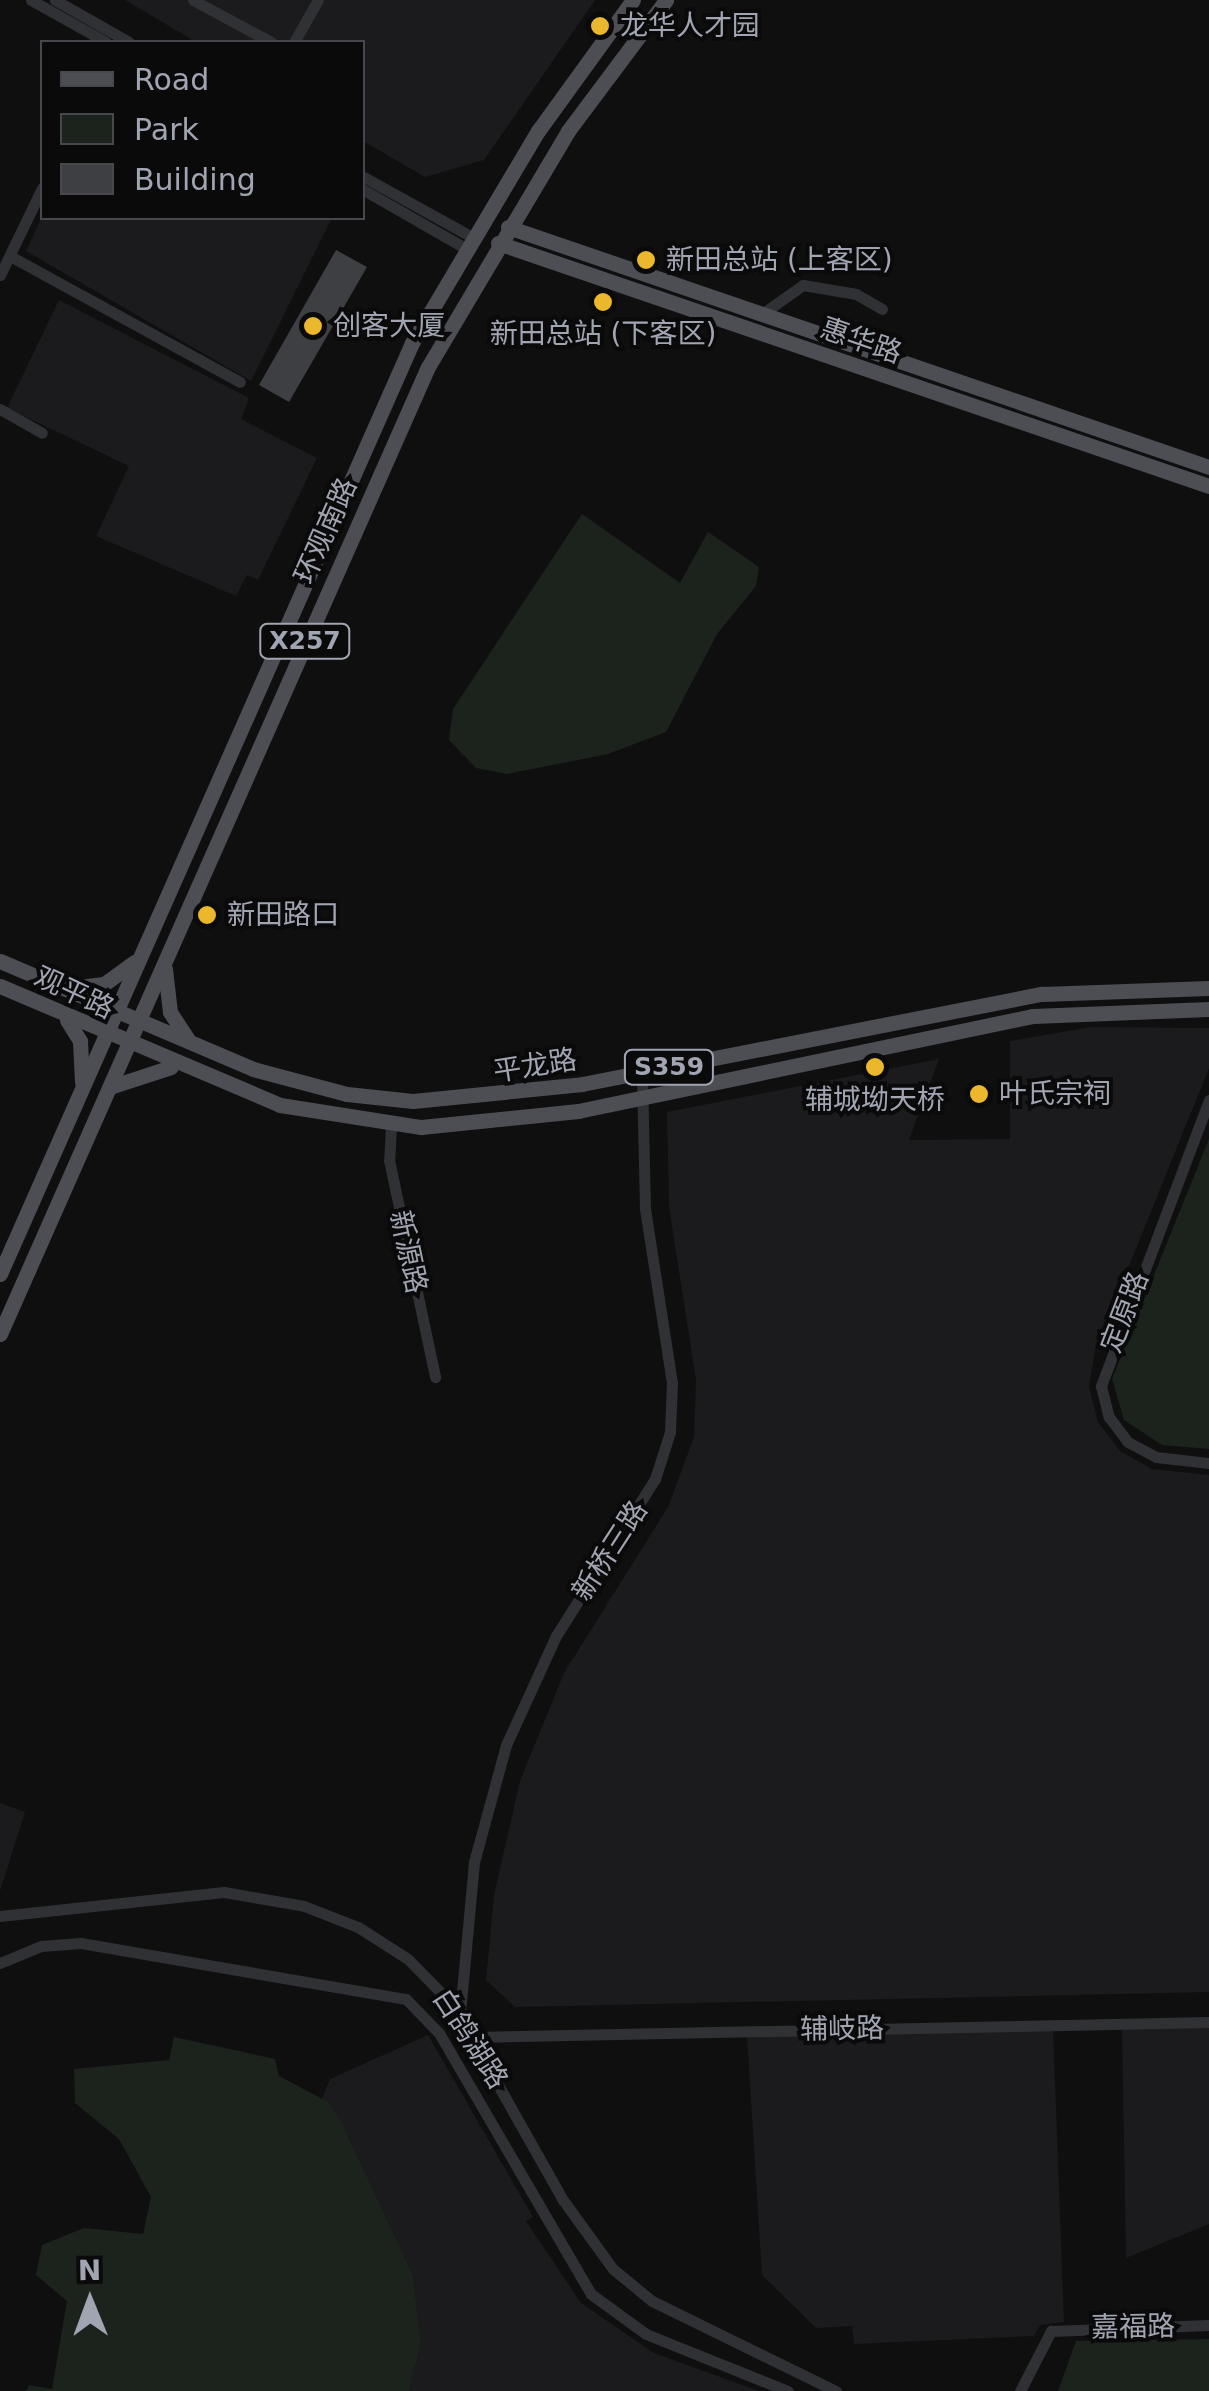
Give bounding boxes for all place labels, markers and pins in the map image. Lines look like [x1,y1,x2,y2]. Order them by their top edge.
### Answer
place label: 龙华人才园 [620,9,760,43]
marker: 龙华人才园 [589,15,611,37]
place label: 新田总站 (上客区) [666,243,893,277]
marker: 新田总站 (上客区) [635,249,657,271]
marker: 新田总站 (下客区) [592,291,614,313]
place label: 创客大厦 [333,309,445,343]
marker: 创客大厦 [302,315,324,337]
place label: 新田总站 (下客区) [490,317,716,351]
place label: 新田路口 [227,898,339,932]
marker: 新田路口 [196,904,218,926]
marker: 辅城坳天桥 [864,1056,886,1078]
place label: 叶氏宗祠 [999,1077,1111,1111]
place label: 辅城坳天桥 [805,1083,945,1117]
marker: 叶氏宗祠 [968,1083,990,1105]

